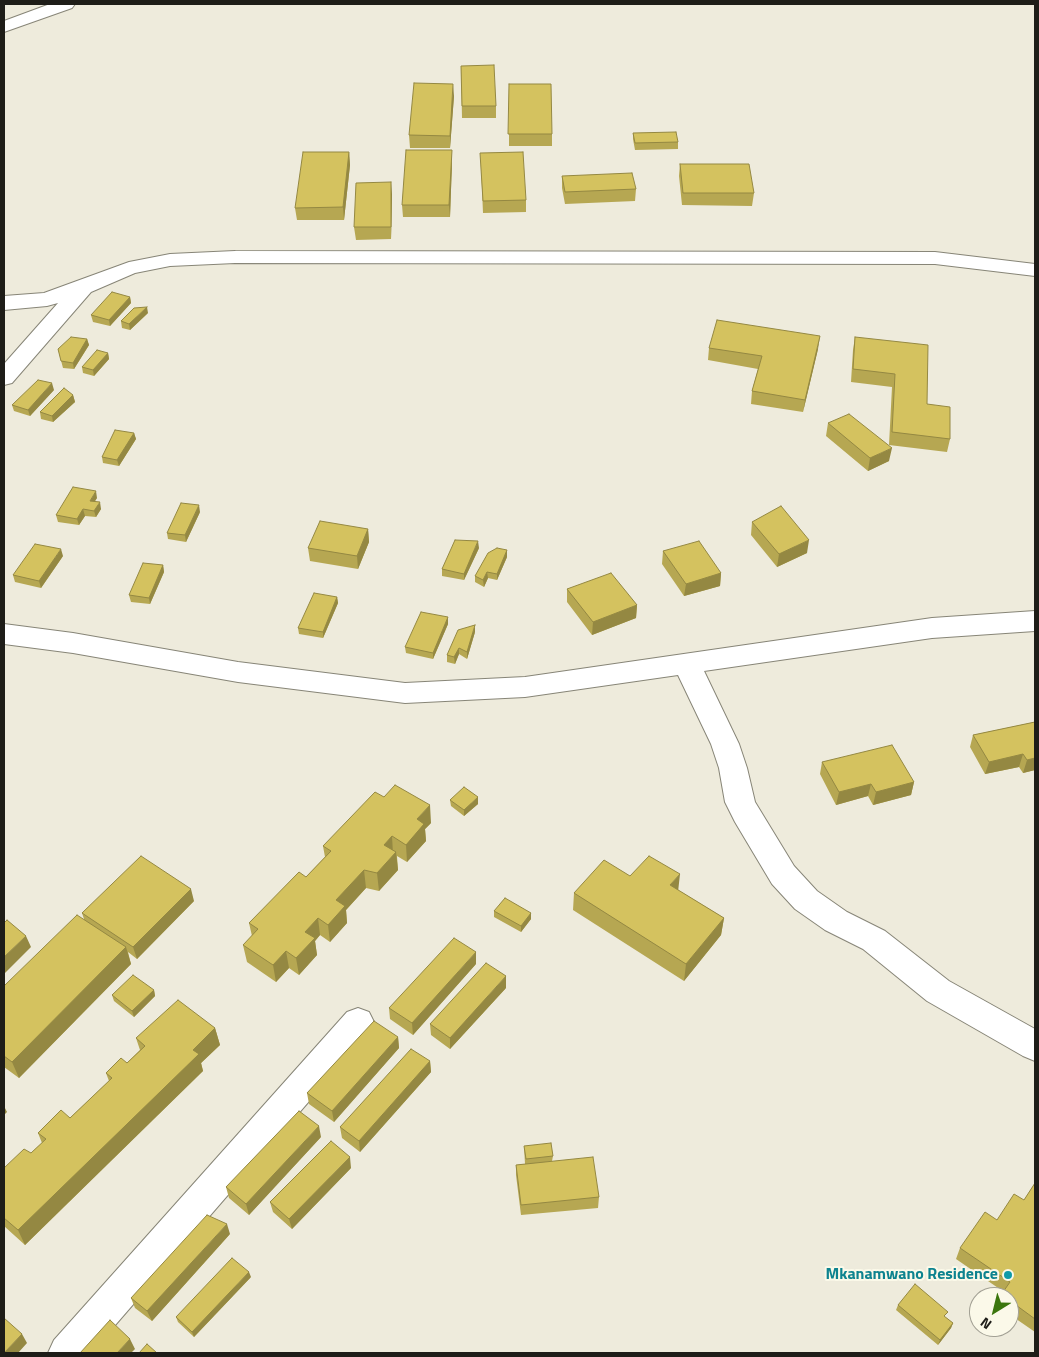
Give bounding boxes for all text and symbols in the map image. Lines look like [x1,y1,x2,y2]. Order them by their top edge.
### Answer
place label: Mkanamwano Residence [825,1265,998,1285]
marker: Mkanamwano Residence [1002,1269,1014,1281]
north arrow [969,1287,1019,1337]
text: N [975,1312,996,1335]

